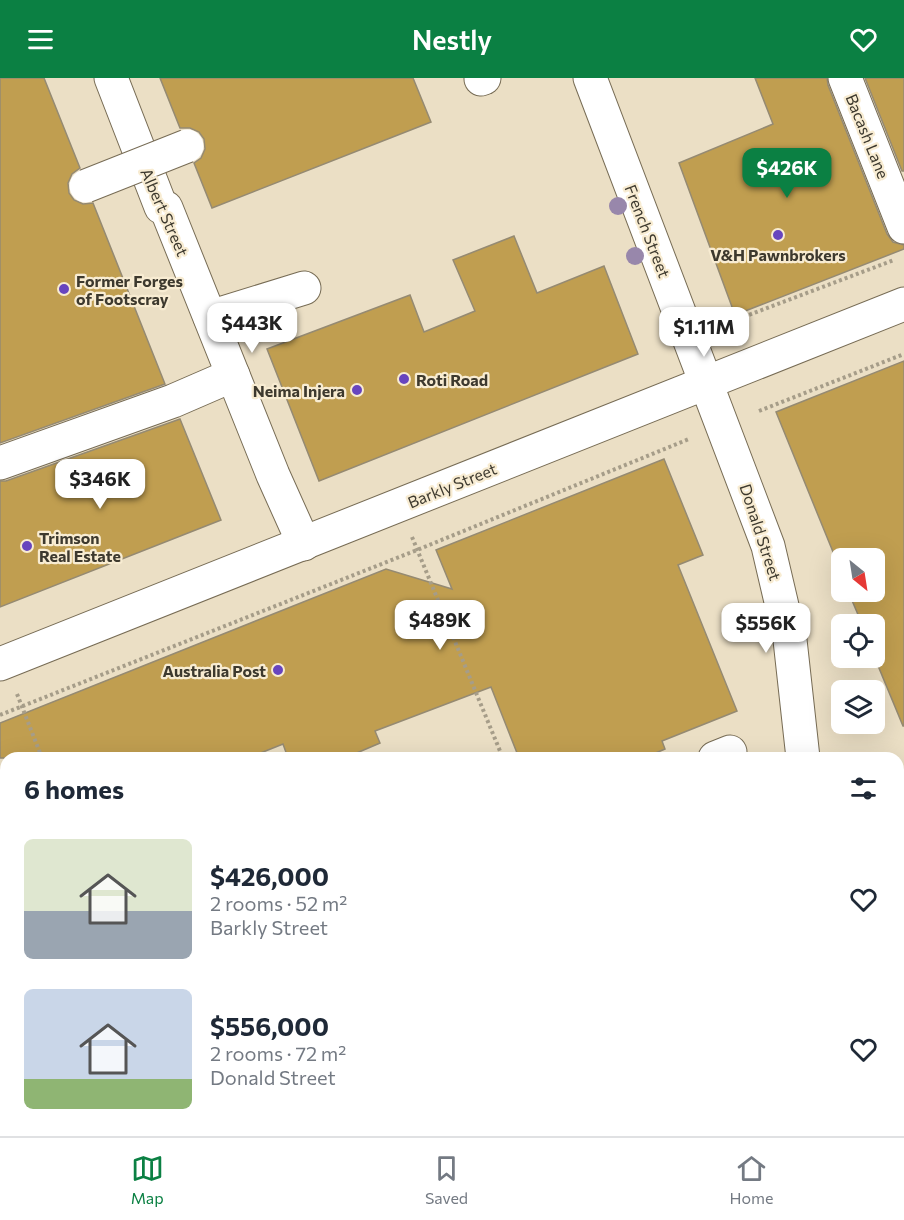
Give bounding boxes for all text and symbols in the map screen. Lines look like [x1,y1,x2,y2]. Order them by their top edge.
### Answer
icon: menu [24,23,57,56]
text: Nestly [412,23,492,56]
icon: heart [847,23,880,56]
street label: Bacash Lane [842,91,894,181]
pin: $426K [745,148,829,199]
text: $426K [756,155,818,179]
street label: Albert Street [137,165,193,259]
street label: French Street [622,182,675,281]
marker: V&H Pawnbrokers [771,228,785,242]
place label: V&H Pawnbrokers [710,245,846,264]
place label: Former Forges of Footscray [76,271,183,308]
marker: Former Forges of Footscray [57,282,71,296]
pin: $443K [210,303,294,354]
pin: $1.11M [655,307,753,358]
text: $443K [221,310,283,334]
text: $1.11M [673,314,735,338]
place label: Roti Road [416,370,488,389]
marker: Roti Road [397,372,411,386]
place label: Neima Injera [253,381,345,400]
marker: Neima Injera [350,383,364,397]
street label: Barkly Street [405,458,500,511]
pin: $346K [58,459,142,510]
text: $346K [69,466,131,490]
street label: Donald Street [736,481,786,583]
place label: Trimson Real Estate [39,528,121,565]
marker: Trimson Real Estate [20,539,34,553]
north arrow [831,548,885,602]
map controls [831,548,885,734]
pin: $489K [398,600,482,651]
pin: $556K [724,603,808,654]
text: $489K [409,607,471,631]
text: $556K [735,610,797,634]
button: locate [831,614,885,668]
place label: Australia Post [163,661,266,680]
marker: Australia Post [271,663,285,677]
button: layers [831,680,885,734]
icon: filters [847,772,880,805]
text: 6 homes [24,773,124,804]
text: $426,000 [210,860,329,891]
icon: home [72,863,144,935]
icon: heart [847,883,880,916]
text: 2 rooms · 52 m² [210,891,347,915]
text: Barkly Street [210,915,328,939]
text: $556,000 [210,1010,329,1041]
icon: home [72,1013,144,1085]
icon: heart [847,1033,880,1066]
text: 2 rooms · 72 m² [210,1041,346,1065]
text: Donald Street [210,1065,336,1089]
tab: Map [131,1152,164,1207]
tab: Saved [425,1152,468,1207]
tab: Home [729,1152,773,1207]

